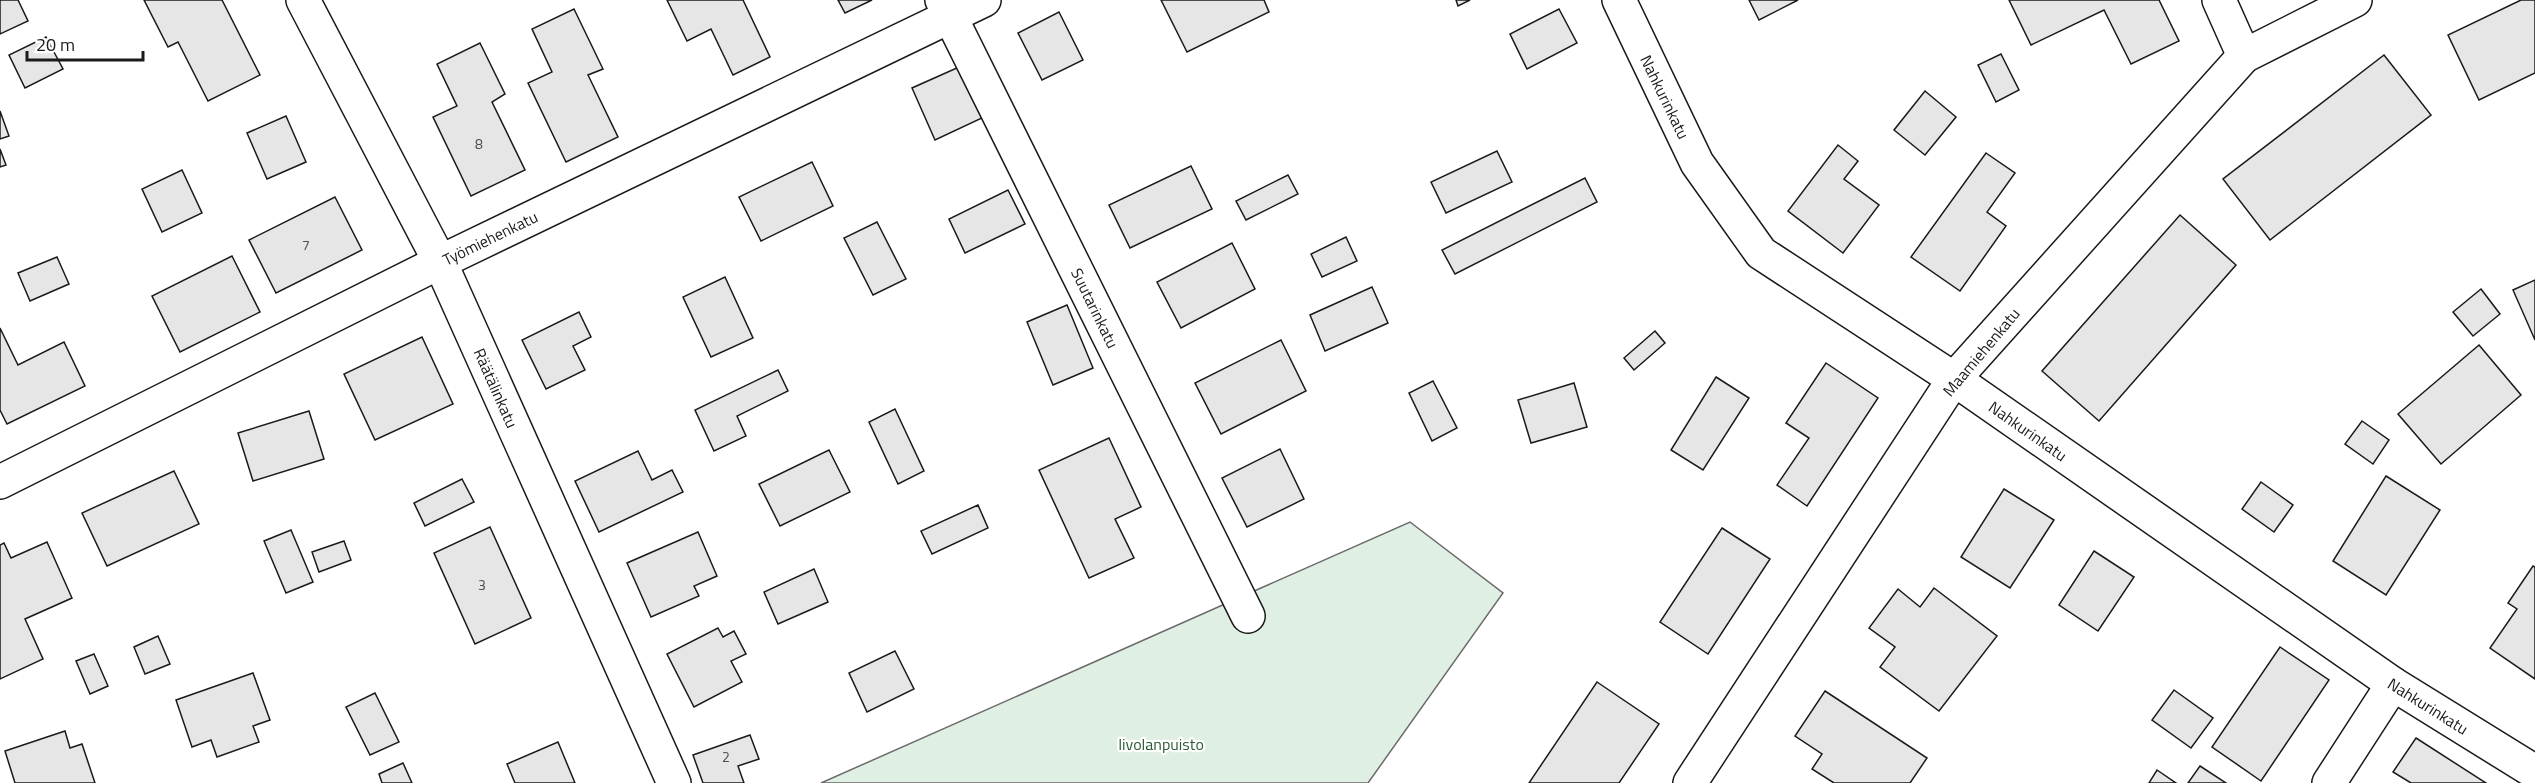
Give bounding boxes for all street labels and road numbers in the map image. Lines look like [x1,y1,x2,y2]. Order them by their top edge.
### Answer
street label: Nahkurinkatu [1634,51,1696,143]
street label: Työmiehenkatu [438,205,542,271]
street label: Suutarinkatu [1065,264,1125,352]
street label: Maamiehenkatu [1937,302,2025,402]
street label: Räätälinkatu [468,344,524,432]
street label: Nahkurinkatu [1984,395,2072,467]
street label: Nahkurinkatu [2383,672,2473,740]

